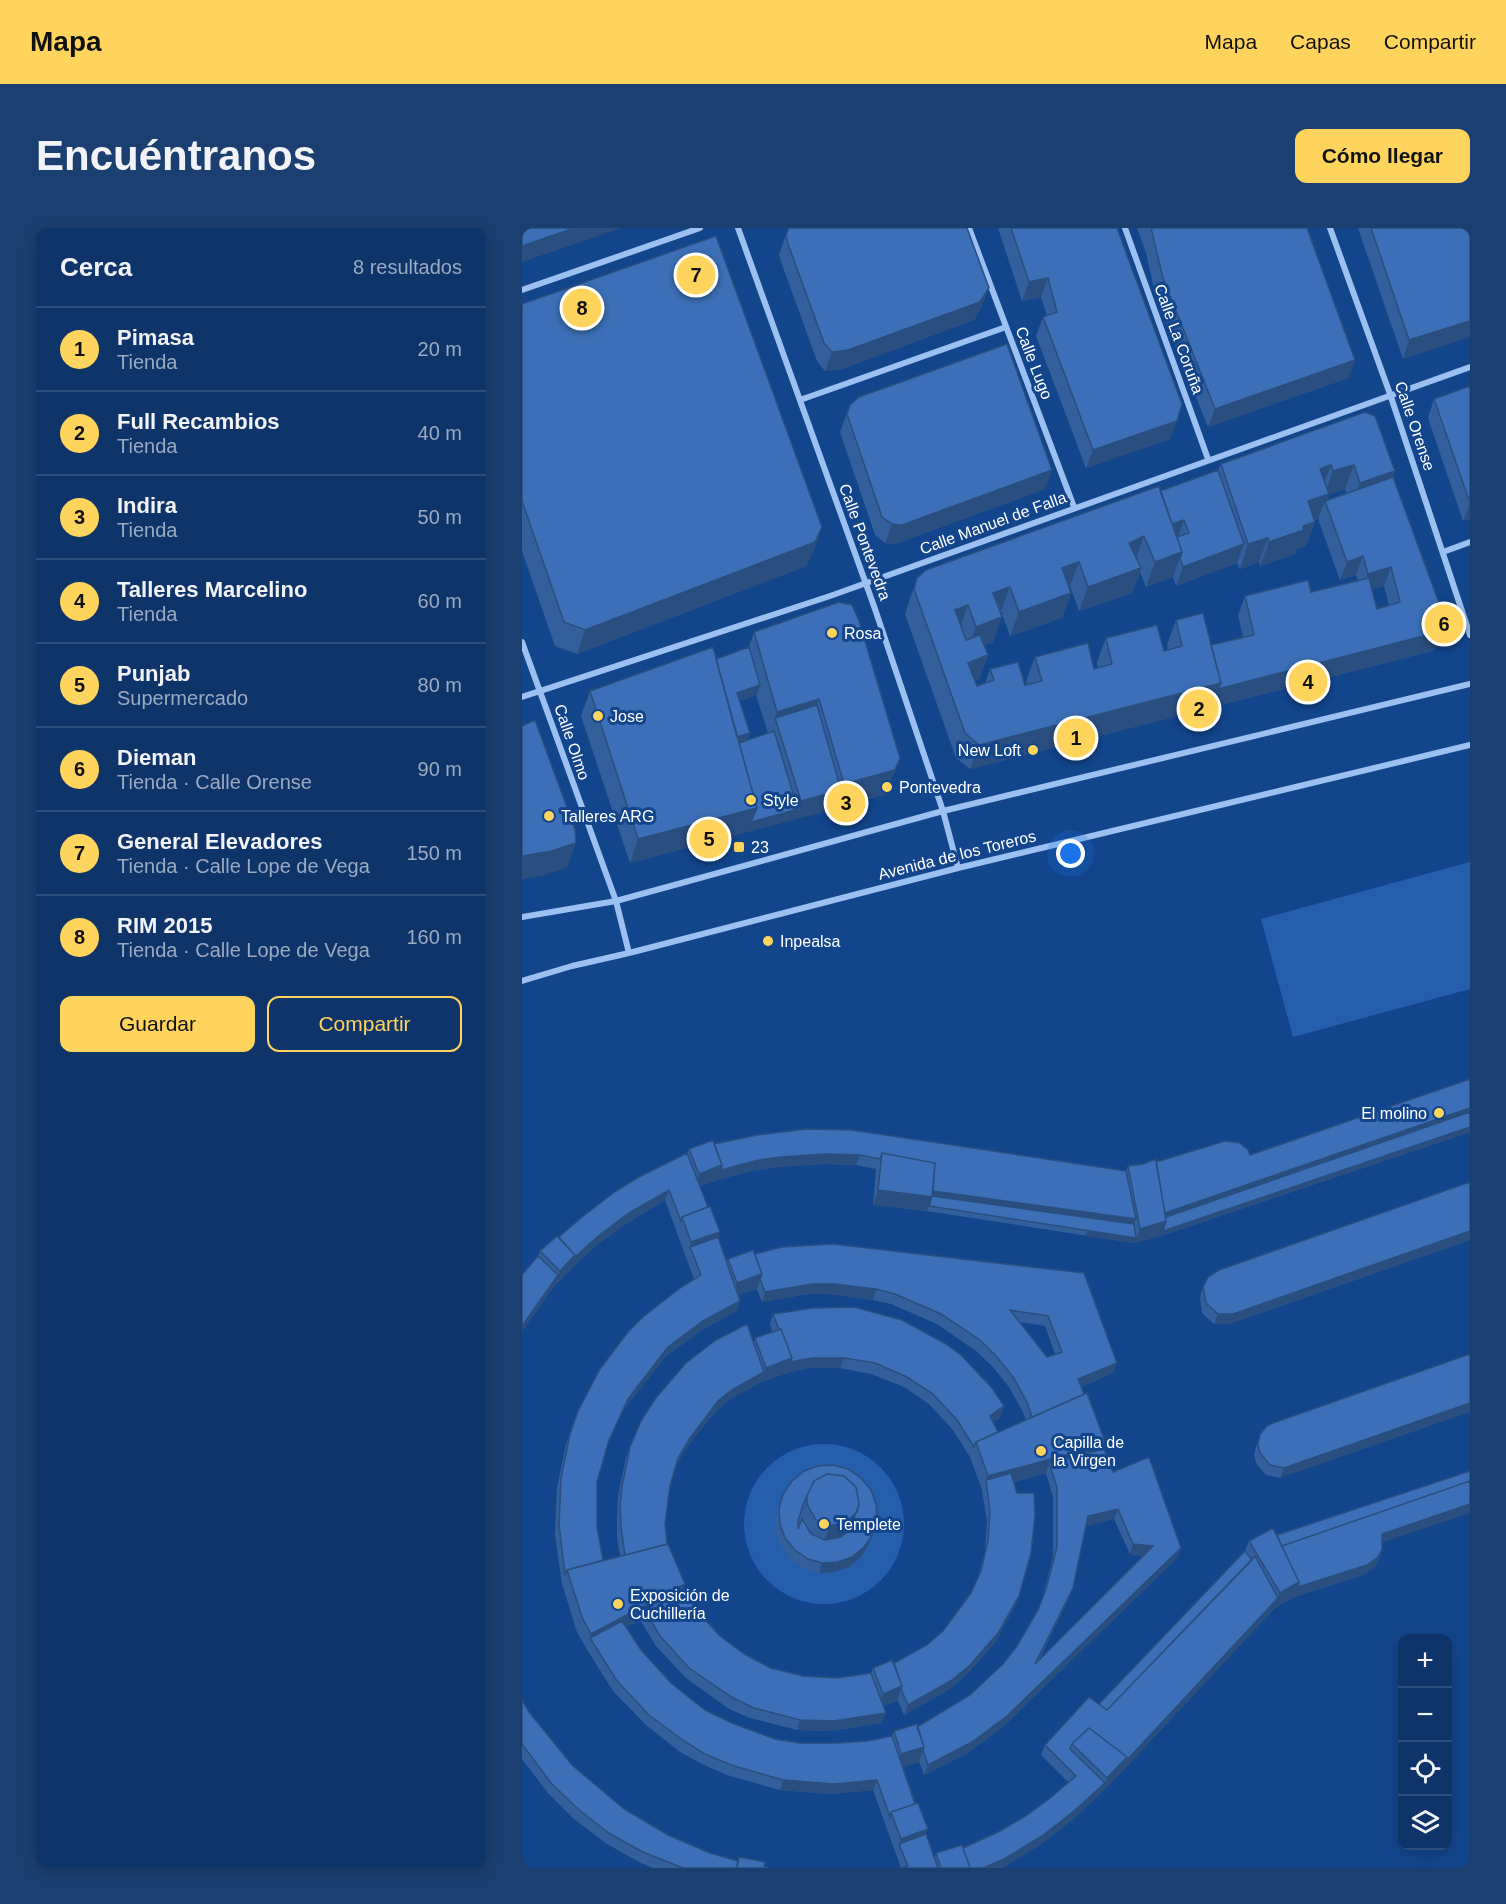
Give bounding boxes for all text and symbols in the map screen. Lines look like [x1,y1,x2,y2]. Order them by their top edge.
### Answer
text: Mapa [30,26,102,57]
text: Mapa [1205,30,1257,53]
text: Capas [1290,30,1351,53]
text: Compartir [1384,30,1476,53]
button: Cómo llegar [1295,129,1470,183]
text: Encuéntranos [36,132,316,179]
text: Cerca [60,252,132,282]
pin: 7 [676,252,716,298]
text: 8 resultados [353,256,462,278]
street label: Calle La Coruña [1151,282,1207,396]
pin: 8 [562,286,602,331]
street label: Calle Lugo [1012,324,1056,402]
text: Pimasa [117,325,194,350]
text: 1 [74,338,85,360]
text: 20 m [418,338,462,360]
text: Tienda [117,351,177,373]
street label: Calle Orense [1392,379,1438,473]
text: Full Recambios [117,409,280,434]
text: 2 [74,422,85,444]
text: 40 m [418,422,462,444]
text: Tienda [117,435,177,457]
street label: Calle Pontevedra [836,481,894,603]
street label: Calle Manuel de Falla [917,489,1069,557]
text: Indira [117,493,177,518]
text: 3 [74,506,85,528]
text: 50 m [418,506,462,528]
text: Tienda [117,519,177,541]
text: Talleres Marcelino [117,577,307,602]
text: 4 [74,590,85,612]
text: 60 m [418,590,462,612]
pin: 6 [1424,602,1464,646]
text: Tienda [117,603,177,625]
place label: Rosa [844,625,881,642]
marker: Rosa [825,626,839,640]
pin: 4 [1288,660,1328,704]
text: Punjab [117,661,190,686]
text: 5 [74,674,85,696]
text: 80 m [418,674,462,696]
pin: 2 [1180,686,1218,732]
text: Supermercado [117,687,248,709]
street label: Calle Olmo [551,702,593,782]
place label: Jose [610,708,644,725]
marker: Jose [591,709,605,723]
pin: 1 [1056,716,1096,760]
place label: New Loft [958,742,1022,759]
marker: New Loft [1026,743,1040,757]
text: Dieman [117,745,196,770]
text: 6 [74,758,85,780]
text: 90 m [418,758,462,780]
text: Tienda · Calle Orense [117,771,312,793]
place label: Pontevedra [899,779,981,796]
pin: 3 [826,780,866,826]
marker: Pontevedra [880,780,894,794]
place label: Style [763,792,799,809]
marker: Style [744,793,758,807]
place label: Talleres ARG [561,808,654,825]
marker: Talleres ARG [542,809,556,823]
pin: 5 [690,816,729,862]
street label: Avenida de los Toreros [876,827,1038,883]
text: General Elevadores [117,829,322,854]
place label: 23 [751,839,769,856]
your location [1056,839,1085,868]
marker: 23 [732,840,746,854]
text: 7 [74,842,85,864]
text: 150 m [406,842,462,864]
text: Tienda · Calle Lope de Vega [117,855,370,877]
text: RIM 2015 [117,913,212,938]
text: 8 [74,926,85,948]
text: 160 m [406,926,462,948]
place label: Inpealsa [780,933,841,950]
marker: Inpealsa [761,934,775,948]
text: Tienda · Calle Lope de Vega [117,939,370,961]
button: Guardar [60,996,255,1052]
button: Compartir [267,996,462,1052]
place label: El molino [1361,1105,1427,1122]
marker: El molino [1432,1106,1446,1120]
place label: Capilla de la Virgen [1053,1434,1124,1469]
marker: Capilla de la Virgen [1034,1444,1048,1458]
place label: Templete [836,1516,901,1533]
marker: Templete [817,1517,831,1531]
place label: Exposición de Cuchillería [630,1587,730,1622]
marker: Exposición de Cuchillería [611,1597,625,1611]
map controls [1398,1634,1452,1850]
button: + [1398,1634,1452,1688]
button: − [1398,1688,1452,1742]
button: locate [1398,1742,1452,1796]
button: layers [1398,1796,1452,1850]

